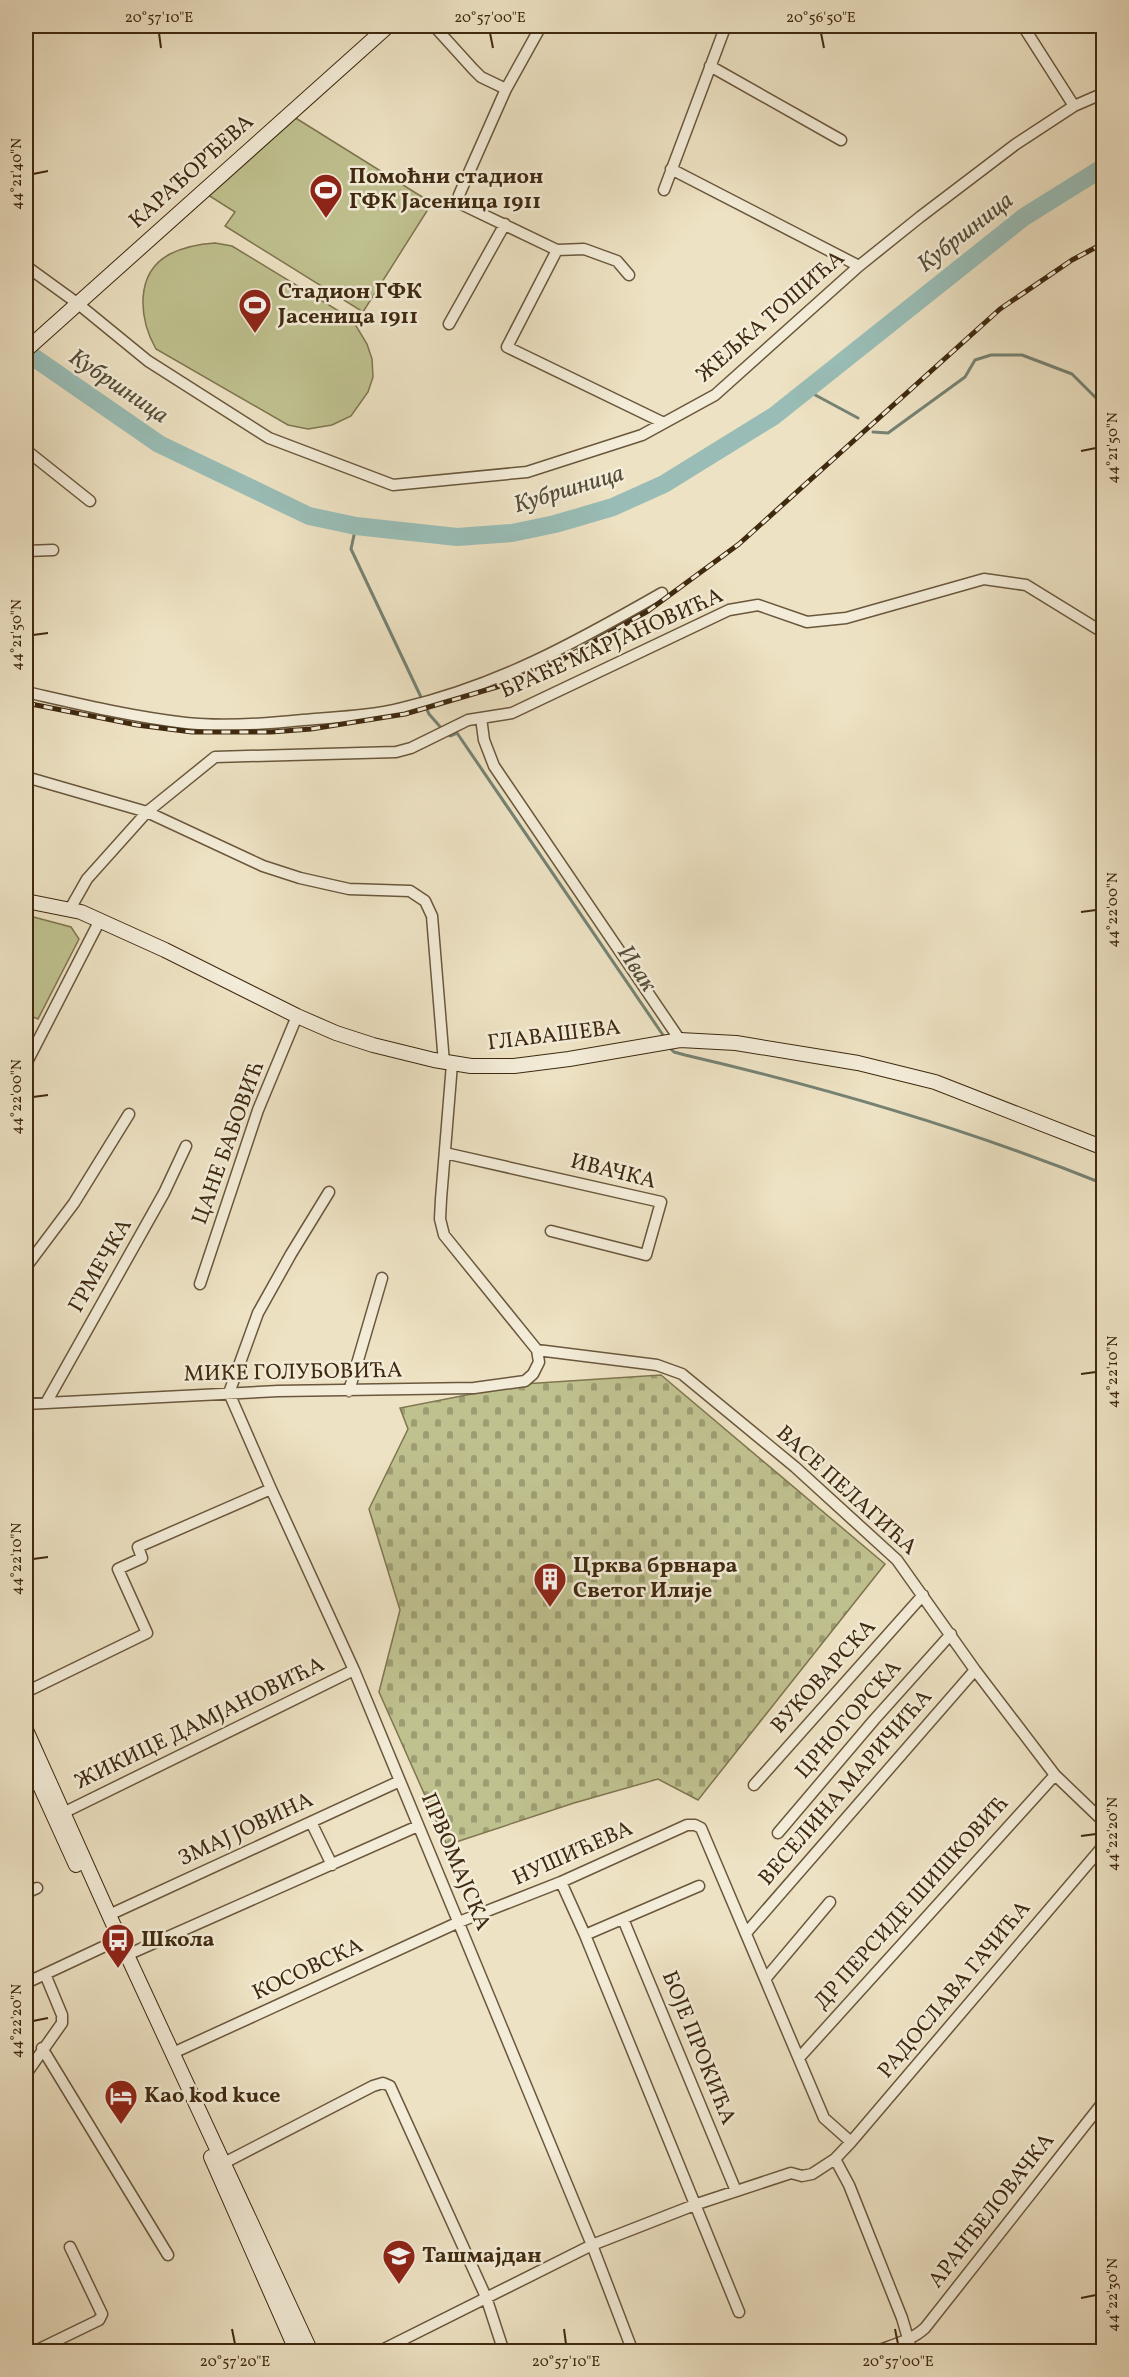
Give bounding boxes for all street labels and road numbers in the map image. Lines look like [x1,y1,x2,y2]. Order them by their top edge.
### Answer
street label: КАРАЂОРЂЕВА [123,107,261,237]
street label: ЖЕЉКА ТОШИЋА [690,244,852,390]
street label: БРАЋЕ МАРЈАНОВИЋА [496,581,728,707]
street label: ГЛАВАШЕВА [486,1012,622,1060]
street label: ЦАНЕ БАБОВИЋ [185,1057,273,1229]
street label: ИВАЧКА [567,1146,659,1198]
street label: ГРМЕЧКА [62,1213,140,1319]
street label: МИКЕ ГОЛУБОВИЋА [183,1356,403,1390]
street label: ВАСЕ ПЕЛАГИЋА [768,1419,924,1563]
street label: ВУКОВАРСКА [764,1613,884,1741]
street label: ЖИКИЦЕ ДАМЈАНОВИЋА [70,1650,330,1798]
street label: ЦРНОГОРСКА [789,1654,909,1786]
street label: ВЕСЕЛИНА МАРИЧИЋА [752,1683,940,1893]
street label: ЗМАЈ ЈОВИНА [173,1785,319,1875]
street label: ПРВОМАЈСКА [412,1788,498,1936]
street label: ДР ПЕРСИДЕ ШИШКОВИЋ [807,1789,1017,2017]
street label: НУШИЋЕВА [508,1814,638,1894]
street label: РАДОСЛАВА ГАЧИЋА [871,1894,1039,2086]
street label: КОСОВСКА [248,1931,368,2009]
street label: БОЈЕ ПРОКИЋА [653,1966,743,2130]
street label: АРАНЂЕЛОВАЧКА [922,2127,1062,2295]

